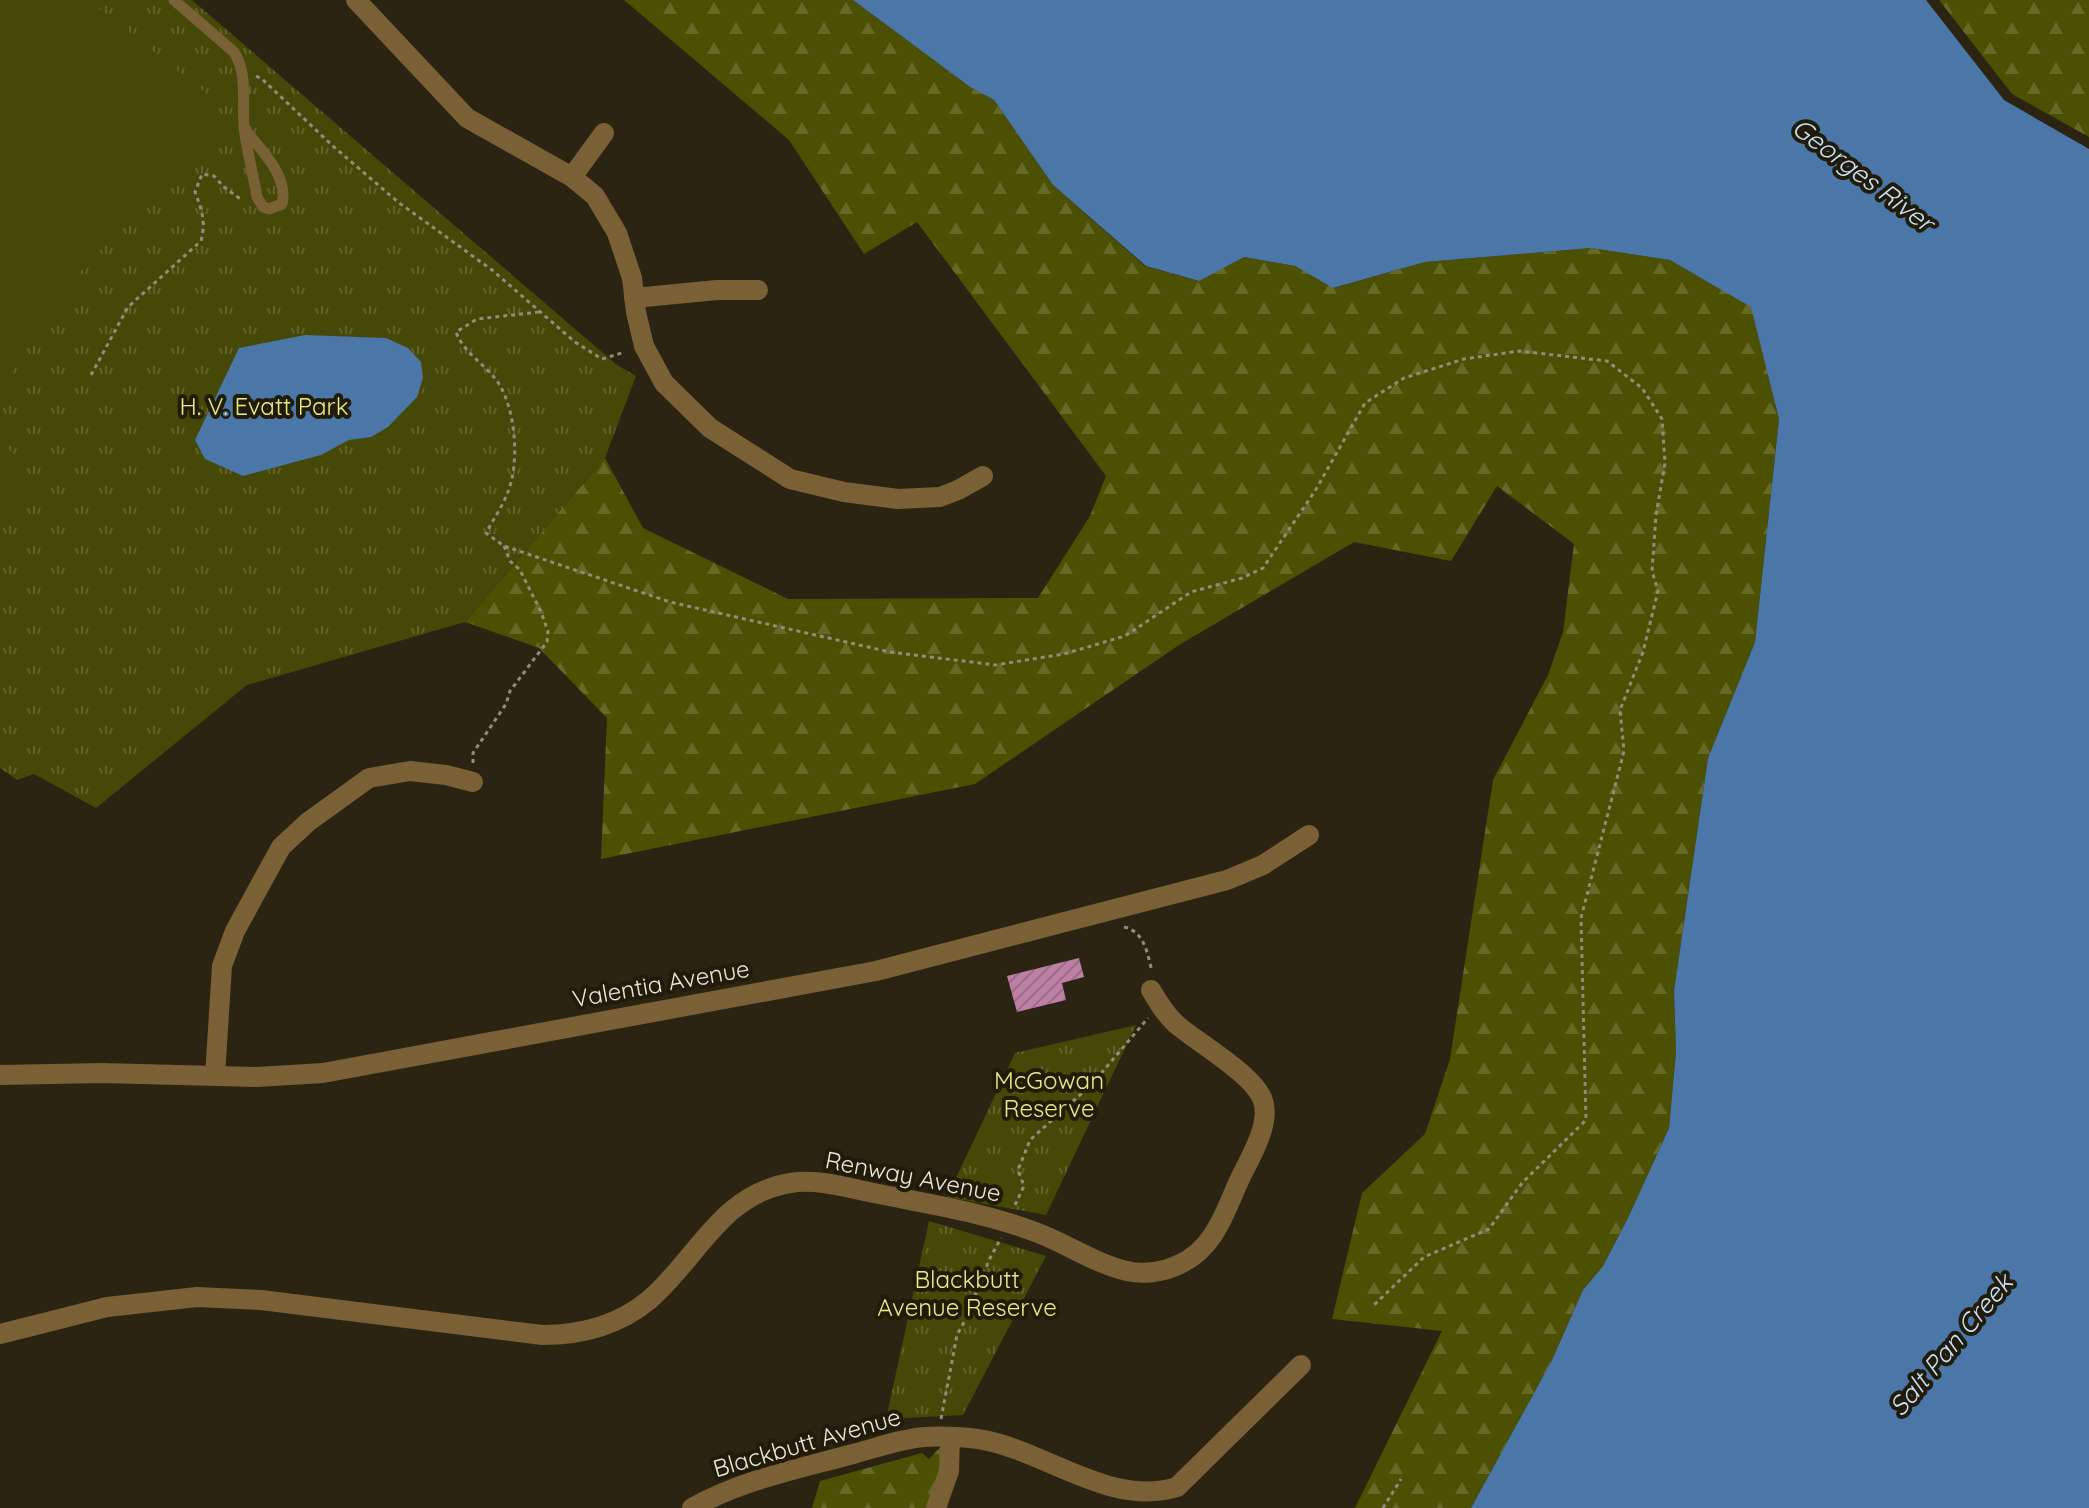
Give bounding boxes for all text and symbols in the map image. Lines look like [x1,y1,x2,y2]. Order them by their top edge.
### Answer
water label: Georges River [1786,111,1943,240]
park label: H. V. Evatt Park [179,391,349,421]
street label: Valentia Avenue [570,953,752,1013]
park label: McGowan Reserve [994,1065,1104,1123]
street label: Renway Avenue [823,1144,1004,1208]
park label: Blackbutt Avenue Reserve [877,1264,1057,1322]
water label: Salt Pan Creek [1882,1265,2021,1422]
street label: Blackbutt Avenue [709,1401,904,1483]

